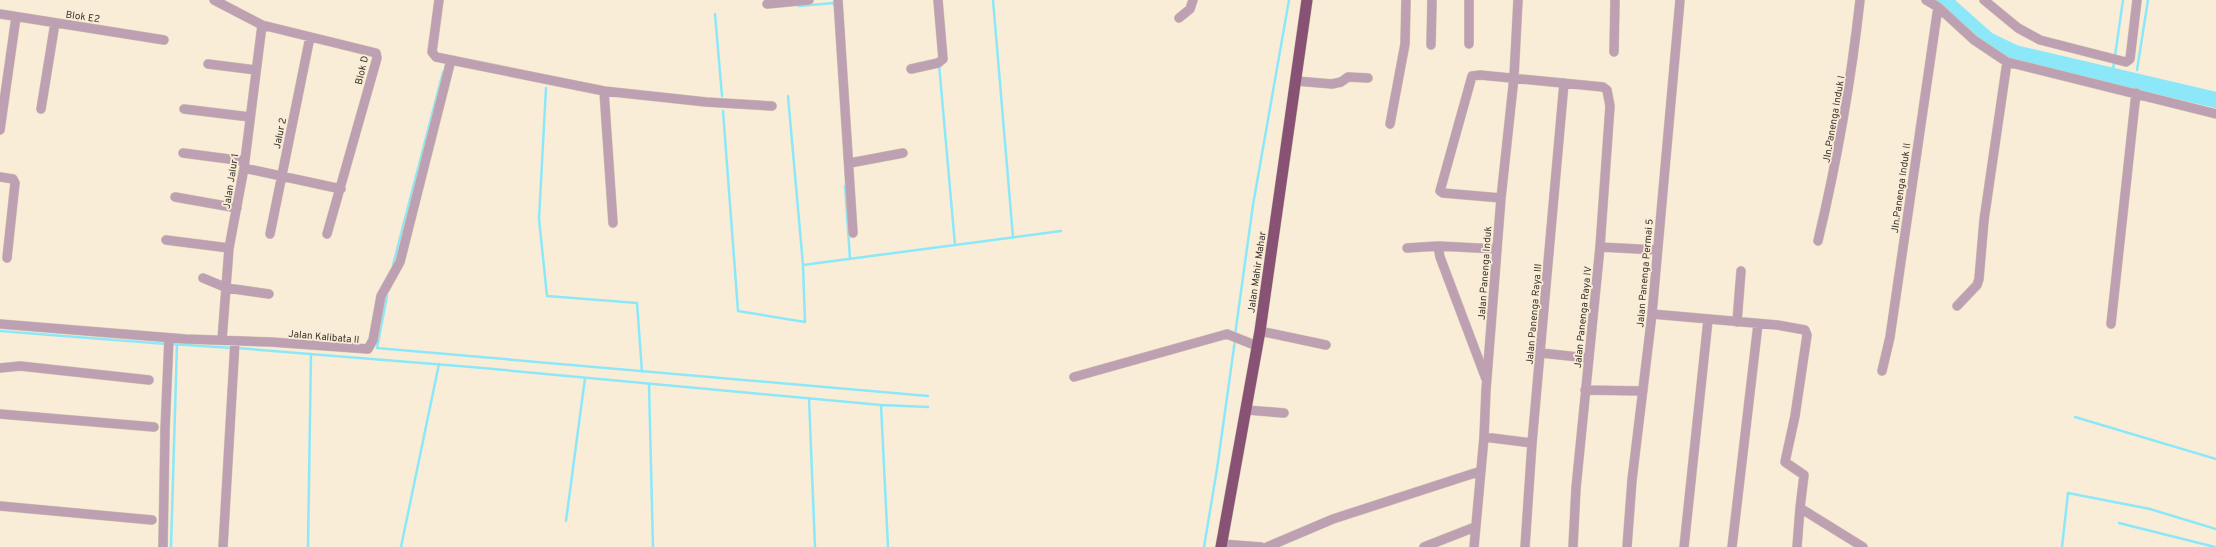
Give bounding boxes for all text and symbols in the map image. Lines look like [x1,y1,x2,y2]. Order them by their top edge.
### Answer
street label: Blok E2 [65,9,101,26]
street label: Blok D [353,54,372,86]
street label: Jln.Panenga Induk I [1820,75,1849,164]
street label: Jalur 2 [271,117,290,150]
street label: Jln.Panenga Induk II [1889,142,1914,234]
street label: Jalan Jalur 1 [221,153,242,210]
street label: Jalan Panenga Permai 5 [1634,218,1657,328]
street label: Jalan Panenga Induk [1476,226,1495,320]
street label: Jalan Mahir Mahar [1245,231,1270,314]
street label: Jalan Panenga Raya III [1524,263,1545,365]
street label: Jalan Panenga Raya IV [1572,265,1595,369]
street label: Jalan Kalibata II [288,328,360,347]

